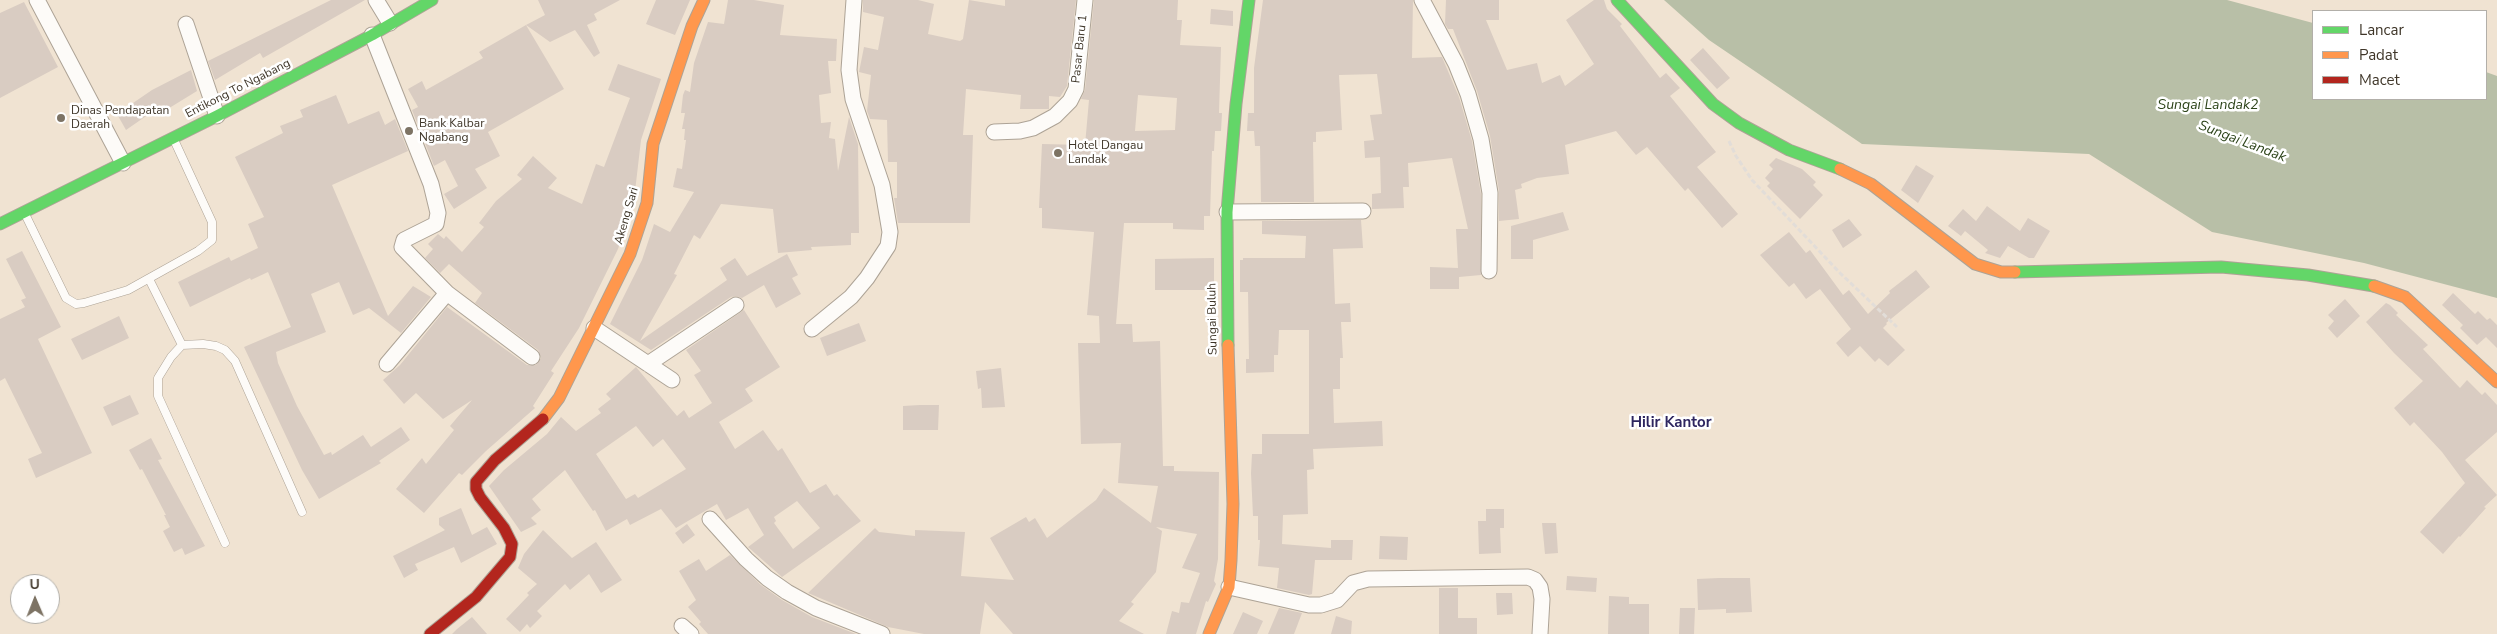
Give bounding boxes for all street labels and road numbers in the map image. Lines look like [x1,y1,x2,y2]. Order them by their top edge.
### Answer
street label: Pasar Baru 1 [1069,14,1091,84]
street label: Entikong To Ngabang [183,56,293,122]
street label: Akeng Sari [612,186,642,246]
street label: Sungai Buluh [1205,283,1221,355]

